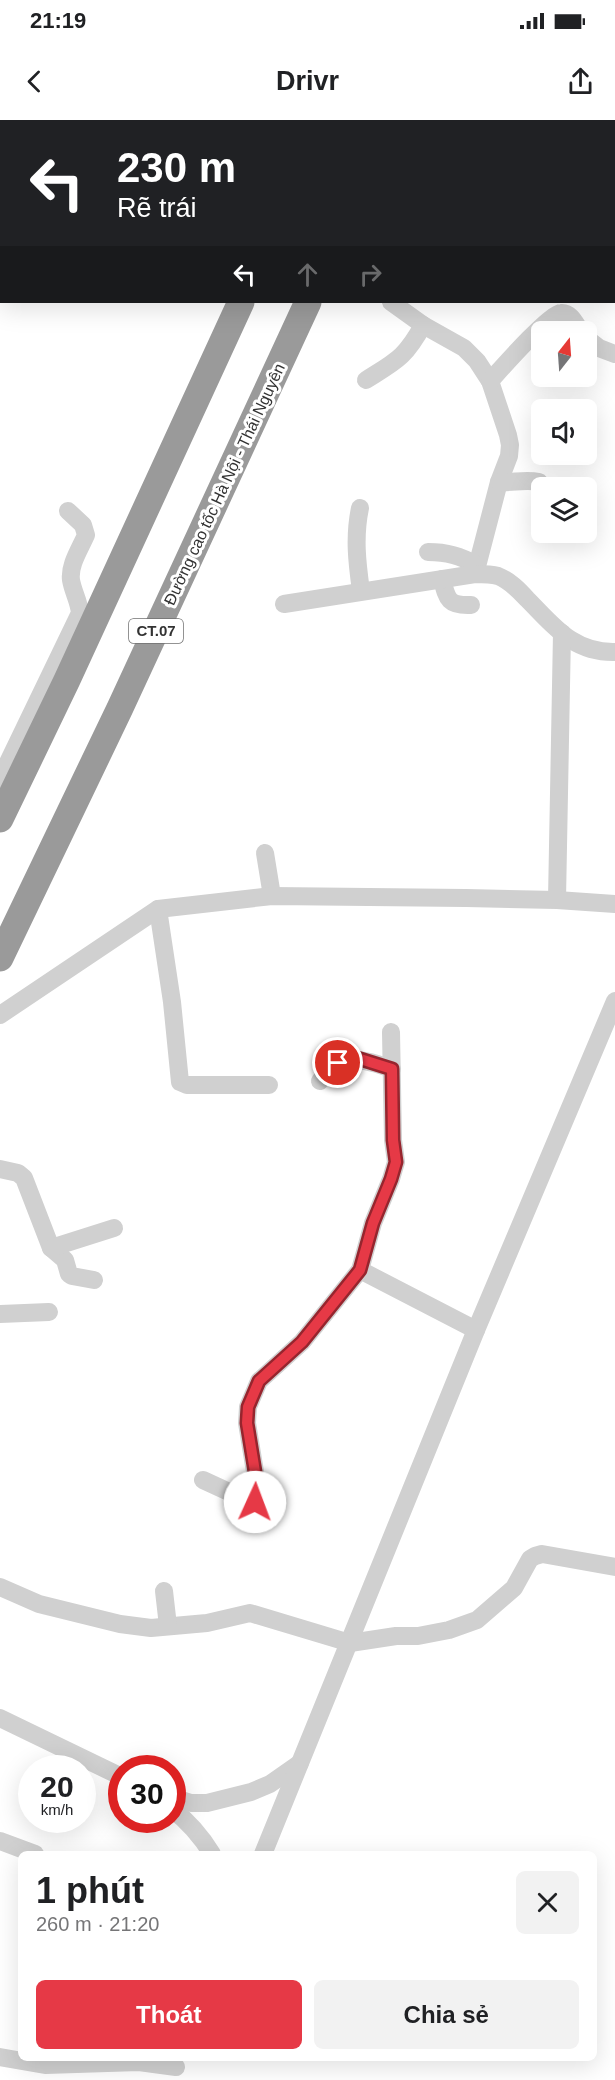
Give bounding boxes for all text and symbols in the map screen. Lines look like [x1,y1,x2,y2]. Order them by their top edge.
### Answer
text: 21:19 [30,8,86,33]
icon: back [18,65,51,98]
icon: share [564,65,597,98]
text: Drivr [276,66,339,96]
icon: left [18,144,96,222]
text: 230 m [117,144,236,191]
text: Rẽ trái [117,193,197,223]
icon: left [228,258,261,291]
icon: ahead [291,258,324,291]
icon: right [354,258,387,291]
north arrow [531,321,597,387]
map controls [531,321,597,543]
street label: Đường cao tốc Hà Nội - Thái Nguyên [161,361,288,608]
button: sound [531,399,597,465]
button: layers [531,477,597,543]
road number: CT.07 [129,619,183,643]
pin [312,1037,363,1088]
icon: arrive [321,1046,354,1079]
position arrow [223,1470,287,1534]
speed limit sign: 30 [108,1755,186,1833]
text: 20 [40,1770,74,1803]
text: km/h [41,1801,73,1818]
text: 1 phút [36,1870,144,1911]
button: close [516,1871,579,1934]
text: 260 m · 21:20 [36,1913,159,1935]
button: Thoát [36,1980,302,2049]
button: Chia sẻ [314,1980,579,2049]

